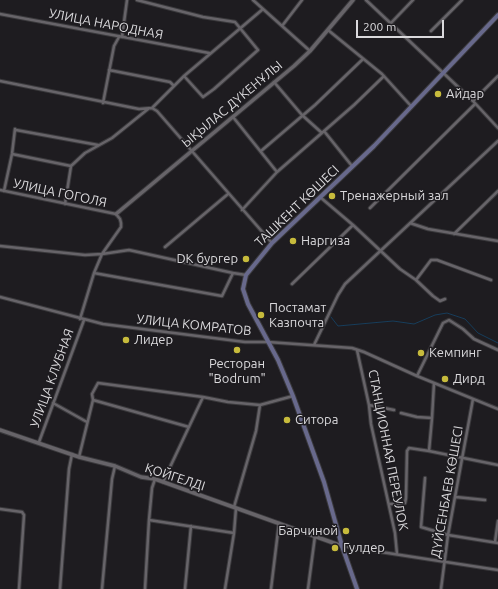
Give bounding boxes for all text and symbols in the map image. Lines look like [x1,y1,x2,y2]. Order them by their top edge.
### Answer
street label: УЛИЦА НАРОДНАЯ [48,5,164,43]
scale bar [358,12,446,38]
text: 200 m [363,20,396,33]
street label: ЫҚЫЛАС ДҮКЕНҰЛЫ [179,57,285,151]
place label: Айдар [446,86,484,102]
marker: Айдар [433,89,443,99]
street label: ТАШКЕНТ КӨШЕСІ [252,162,342,250]
street label: УЛИЦА ГОГОЛЯ [12,175,108,211]
place label: Тренажерный зал [340,188,449,204]
marker: Тренажерный зал [327,191,337,201]
place label: Наргиза [301,233,350,249]
marker: Наргиза [288,236,298,246]
place label: DK бургер [176,251,238,267]
marker: DK бургер [241,254,251,264]
place label: Постамат Казпочта [269,300,326,331]
marker: Постамат Казпочта [256,310,266,320]
street label: УЛИЦА КОМРАТОВ [136,311,252,339]
street label: УЛИЦА КЛУБНАЯ [27,326,77,430]
place label: Лидер [134,332,173,348]
marker: Лидер [121,335,131,345]
marker: Ресторан "Bodrum" [232,345,242,355]
place label: Кемпинг [429,345,481,361]
marker: Кемпинг [416,348,426,358]
place label: Ресторан "Bodrum" [208,356,266,387]
street label: СТАНЦИОННАЯ ПЕРЕУЛОК [365,368,411,532]
place label: Дирд [453,371,485,387]
marker: Дирд [440,374,450,384]
place label: Ситора [295,412,338,428]
marker: Ситора [282,415,292,425]
street label: ДҮЙСЕНБАЕВ КӨШЕСІ [428,425,466,559]
street label: ҚОЙГЕЛДІ [143,460,207,494]
place label: Барчиной [278,523,338,539]
marker: Барчиной [341,526,351,536]
place label: Гулдер [343,540,385,556]
marker: Гулдер [330,543,340,553]

